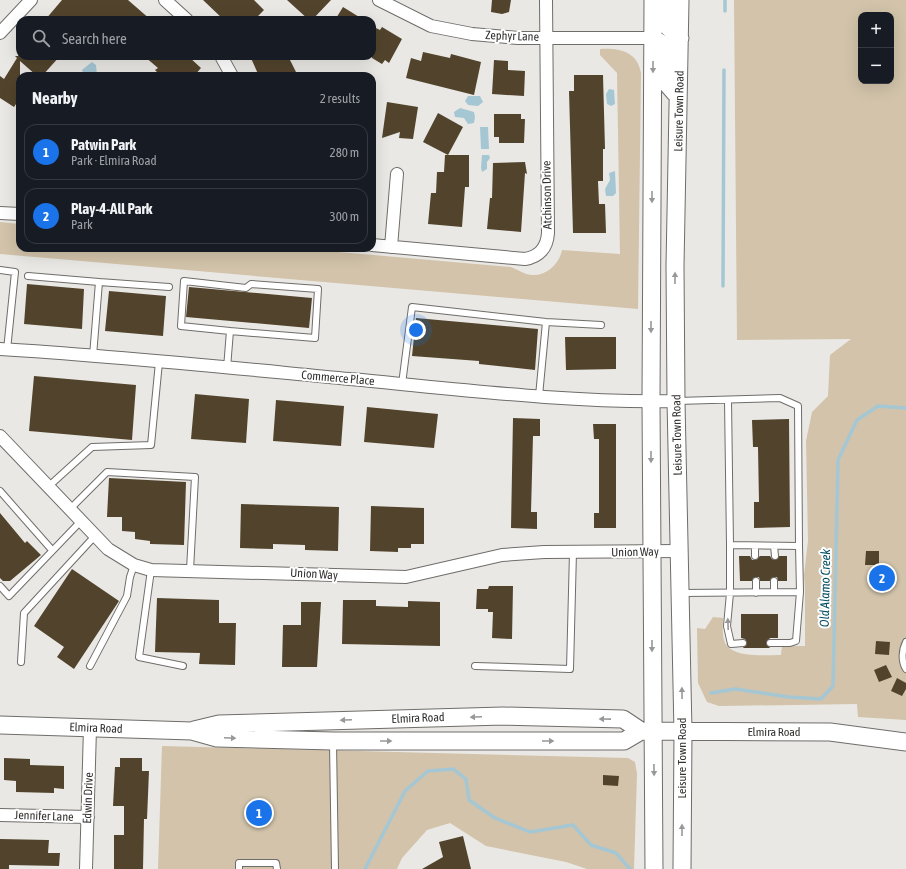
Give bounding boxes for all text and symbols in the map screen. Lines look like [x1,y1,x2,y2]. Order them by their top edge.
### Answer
map controls [858,12,894,84]
button: + [858,12,894,48]
search box [16,16,376,60]
icon: search [30,27,52,49]
street label: Zephyr Lane [485,28,539,44]
text: Search here [62,30,127,47]
button: − [858,48,894,84]
one-way arrow [650,61,656,74]
street label: Leisure Town Road [671,70,687,152]
text: Nearby [32,88,78,108]
text: 2 results [320,91,360,106]
text: Patwin Park [71,136,136,153]
text: 1 [43,145,49,160]
text: 280 m [330,145,359,160]
text: Park · Elmira Road [71,153,157,168]
street label: Atchinson Drive [539,161,555,229]
one-way arrow [649,191,655,204]
text: Play-4-All Park [71,200,152,217]
text: 2 [43,209,49,224]
text: 300 m [330,209,359,224]
text: Park [71,217,93,232]
one-way arrow [672,271,678,284]
your location [406,320,426,340]
one-way arrow [648,321,654,334]
street label: Commerce Place [301,368,375,388]
street label: Leisure Town Road [669,394,685,476]
one-way arrow [648,451,654,464]
street label: Union Way [611,545,659,559]
water label: Old Alamo Creek [817,548,833,627]
pin: 2 [869,563,895,593]
street label: Union Way [290,566,338,582]
one-way arrow [724,618,731,630]
one-way arrow [649,640,655,653]
one-way arrow [679,686,685,699]
street label: Elmira Road [391,710,445,726]
one-way arrow [469,714,482,720]
one-way arrow [599,715,611,722]
one-way arrow [340,717,352,724]
street label: Leisure Town Road [675,717,689,799]
street label: Elmira Road [69,720,123,736]
street label: Elmira Road [747,725,801,739]
one-way arrow [224,735,237,741]
one-way arrow [380,738,393,744]
one-way arrow [542,738,555,744]
one-way arrow [651,764,657,777]
street label: Edwin Drive [80,772,96,824]
pin: 1 [246,798,272,828]
street label: Jennifer Lane [14,808,74,824]
one-way arrow [679,823,685,836]

